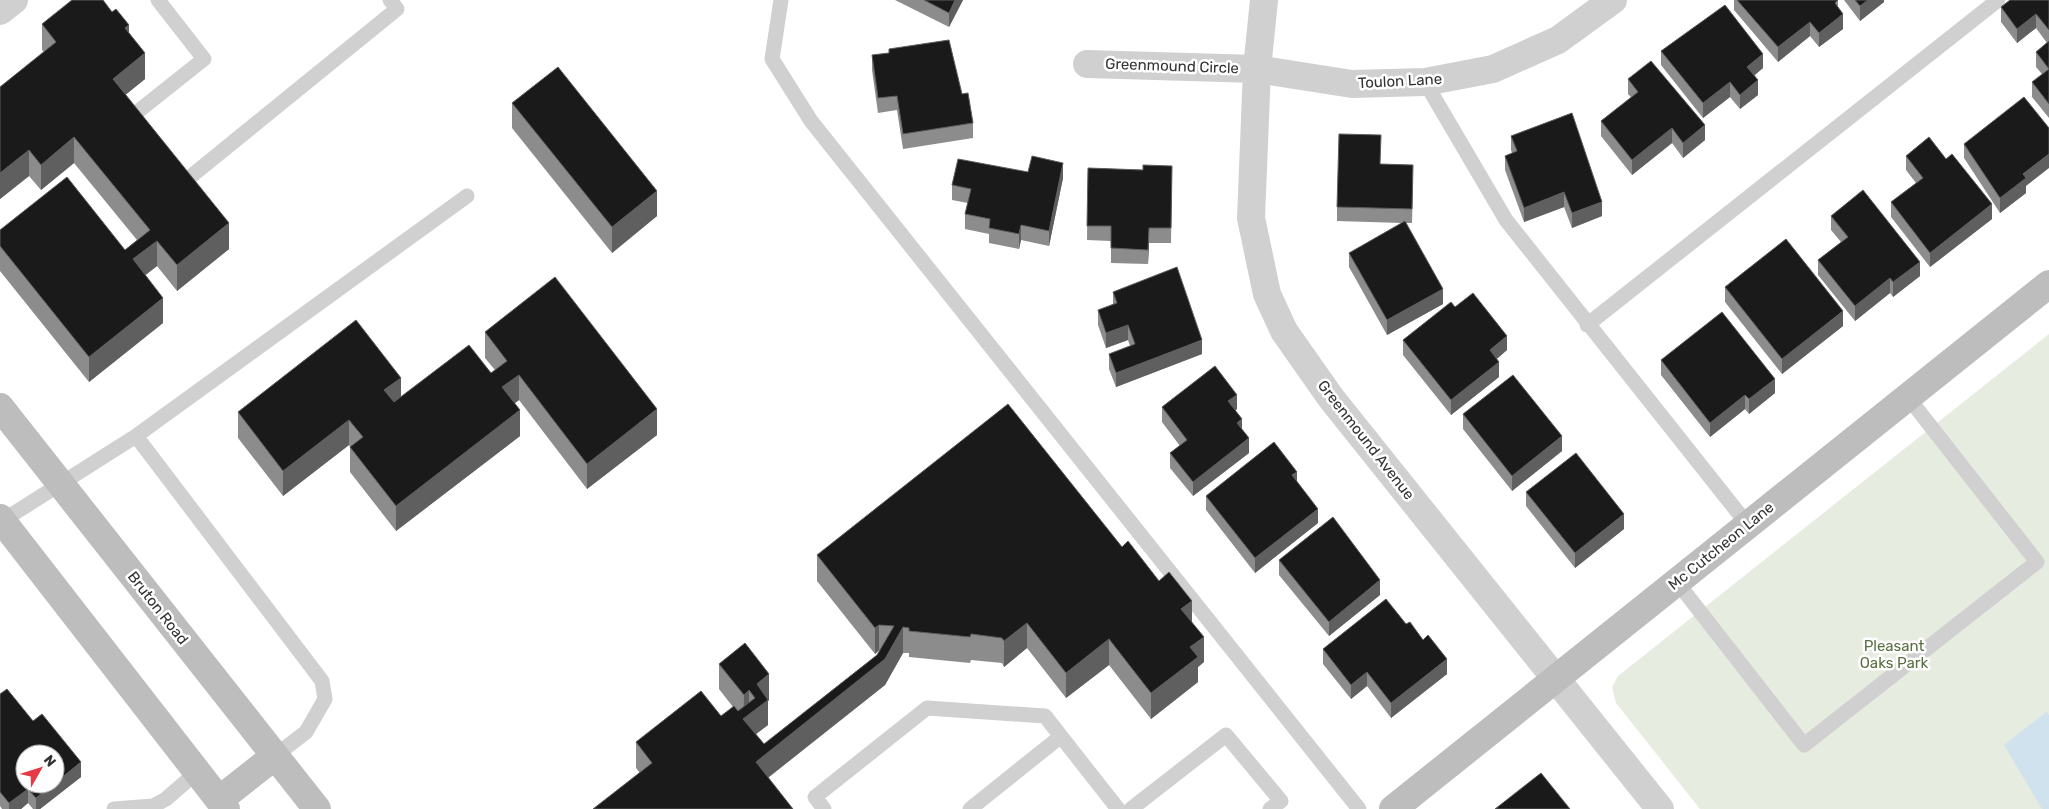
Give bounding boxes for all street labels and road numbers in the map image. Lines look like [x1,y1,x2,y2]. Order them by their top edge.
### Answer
street label: Greenmound Circle [1105,55,1239,77]
street label: Toulon Lane [1358,70,1442,92]
street label: Greenmound Avenue [1314,377,1418,503]
street label: Mc Cutcheon Lane [1665,498,1777,594]
street label: Bruton Road [124,568,192,648]

